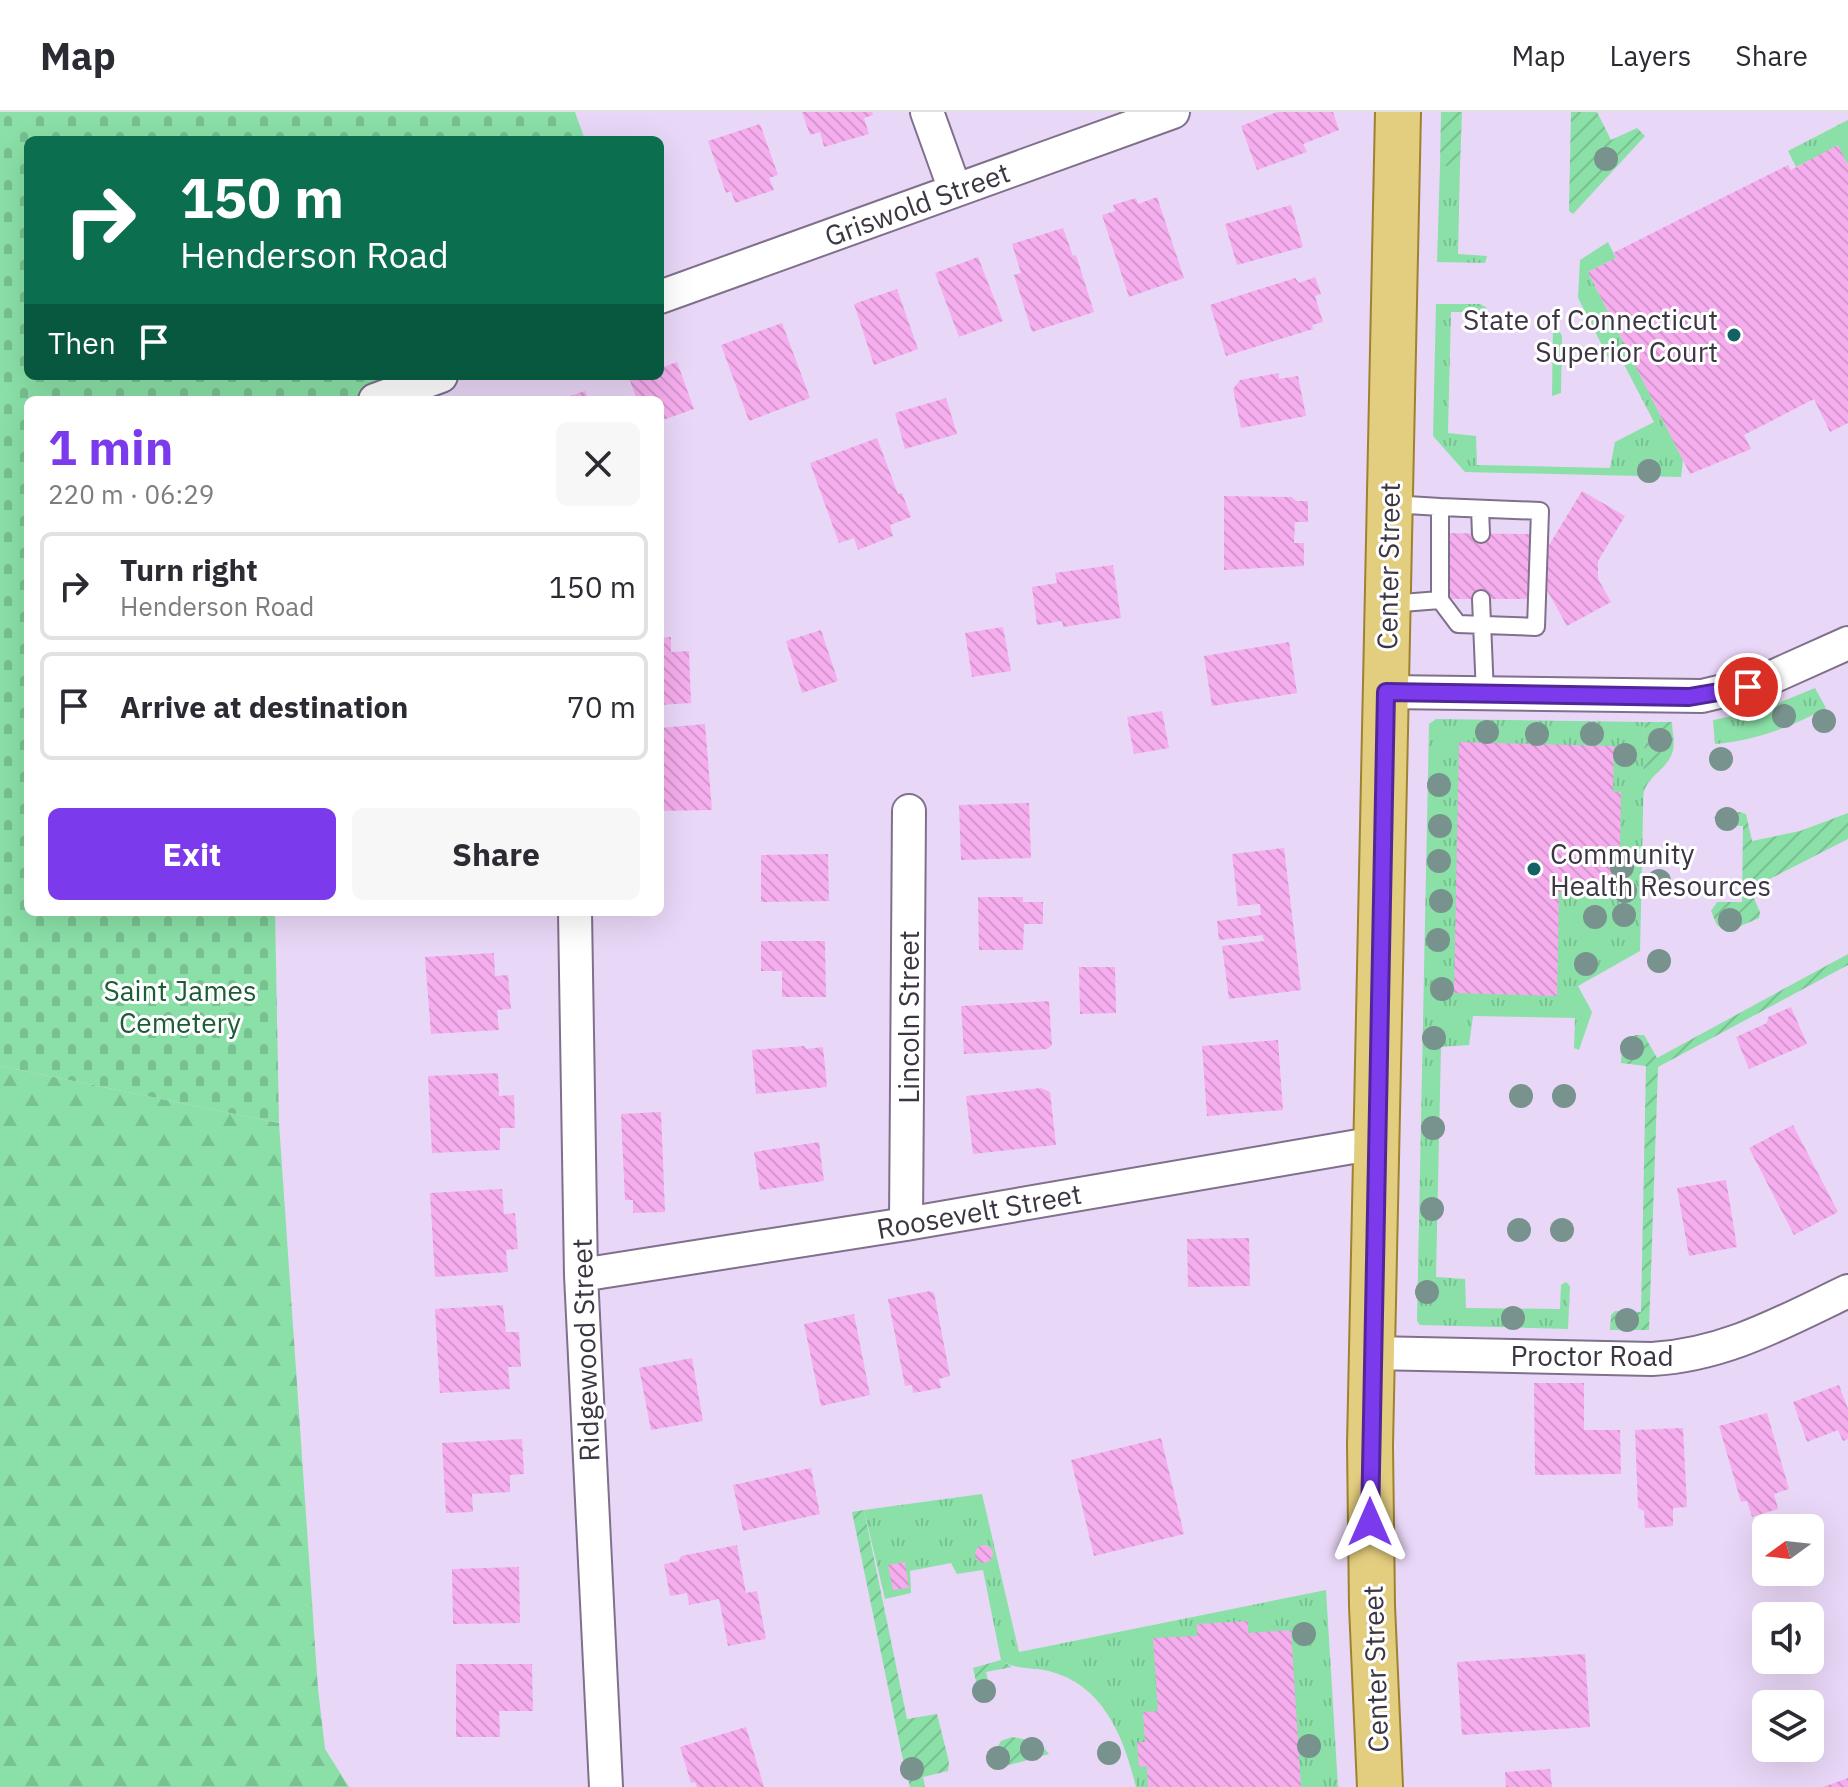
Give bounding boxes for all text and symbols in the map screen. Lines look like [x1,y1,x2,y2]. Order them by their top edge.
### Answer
text: Map [40,31,116,80]
text: Map [1511,37,1565,74]
text: Layers [1609,37,1691,74]
text: Share [1735,37,1808,74]
street label: Griswold Street [819,153,1015,255]
text: 150 m [180,161,344,233]
icon: right [48,168,152,272]
text: Henderson Road [180,231,449,278]
place label: State of Connecticut Superior Court [1463,301,1718,370]
icon: arrive [132,320,176,364]
text: Then [48,323,116,362]
marker: State of Connecticut Superior Court [1725,326,1743,344]
text: 1 min [48,416,173,478]
button: close [556,422,640,506]
text: 220 m · 06:29 [48,477,214,511]
street label: Center Street [1368,482,1408,650]
text: Turn right [120,550,258,589]
icon: right [52,564,96,608]
text: 150 m [549,567,636,606]
text: Henderson Road [120,589,314,623]
pin [1714,653,1782,721]
icon: arrive [1726,665,1770,709]
icon: arrive [52,684,96,728]
text: Arrive at destination [120,687,408,726]
text: 70 m [567,687,636,726]
button: Exit [48,808,336,900]
button: Share [352,808,640,900]
place label: Community Health Resources [1550,835,1771,904]
marker: Community Health Resources [1525,860,1543,878]
street label: Lincoln Street [890,930,927,1104]
park label: Saint James Cemetery [103,972,257,1041]
street label: Roosevelt Street [874,1175,1084,1247]
street label: Ridgewood Street [563,1238,607,1462]
street label: Proctor Road [1510,1337,1674,1374]
position arrow [1328,1480,1412,1564]
north arrow [1752,1514,1824,1586]
map controls [1752,1514,1824,1762]
street label: Center Street [1354,1585,1396,1753]
button: sound [1752,1602,1824,1674]
button: layers [1752,1690,1824,1762]

